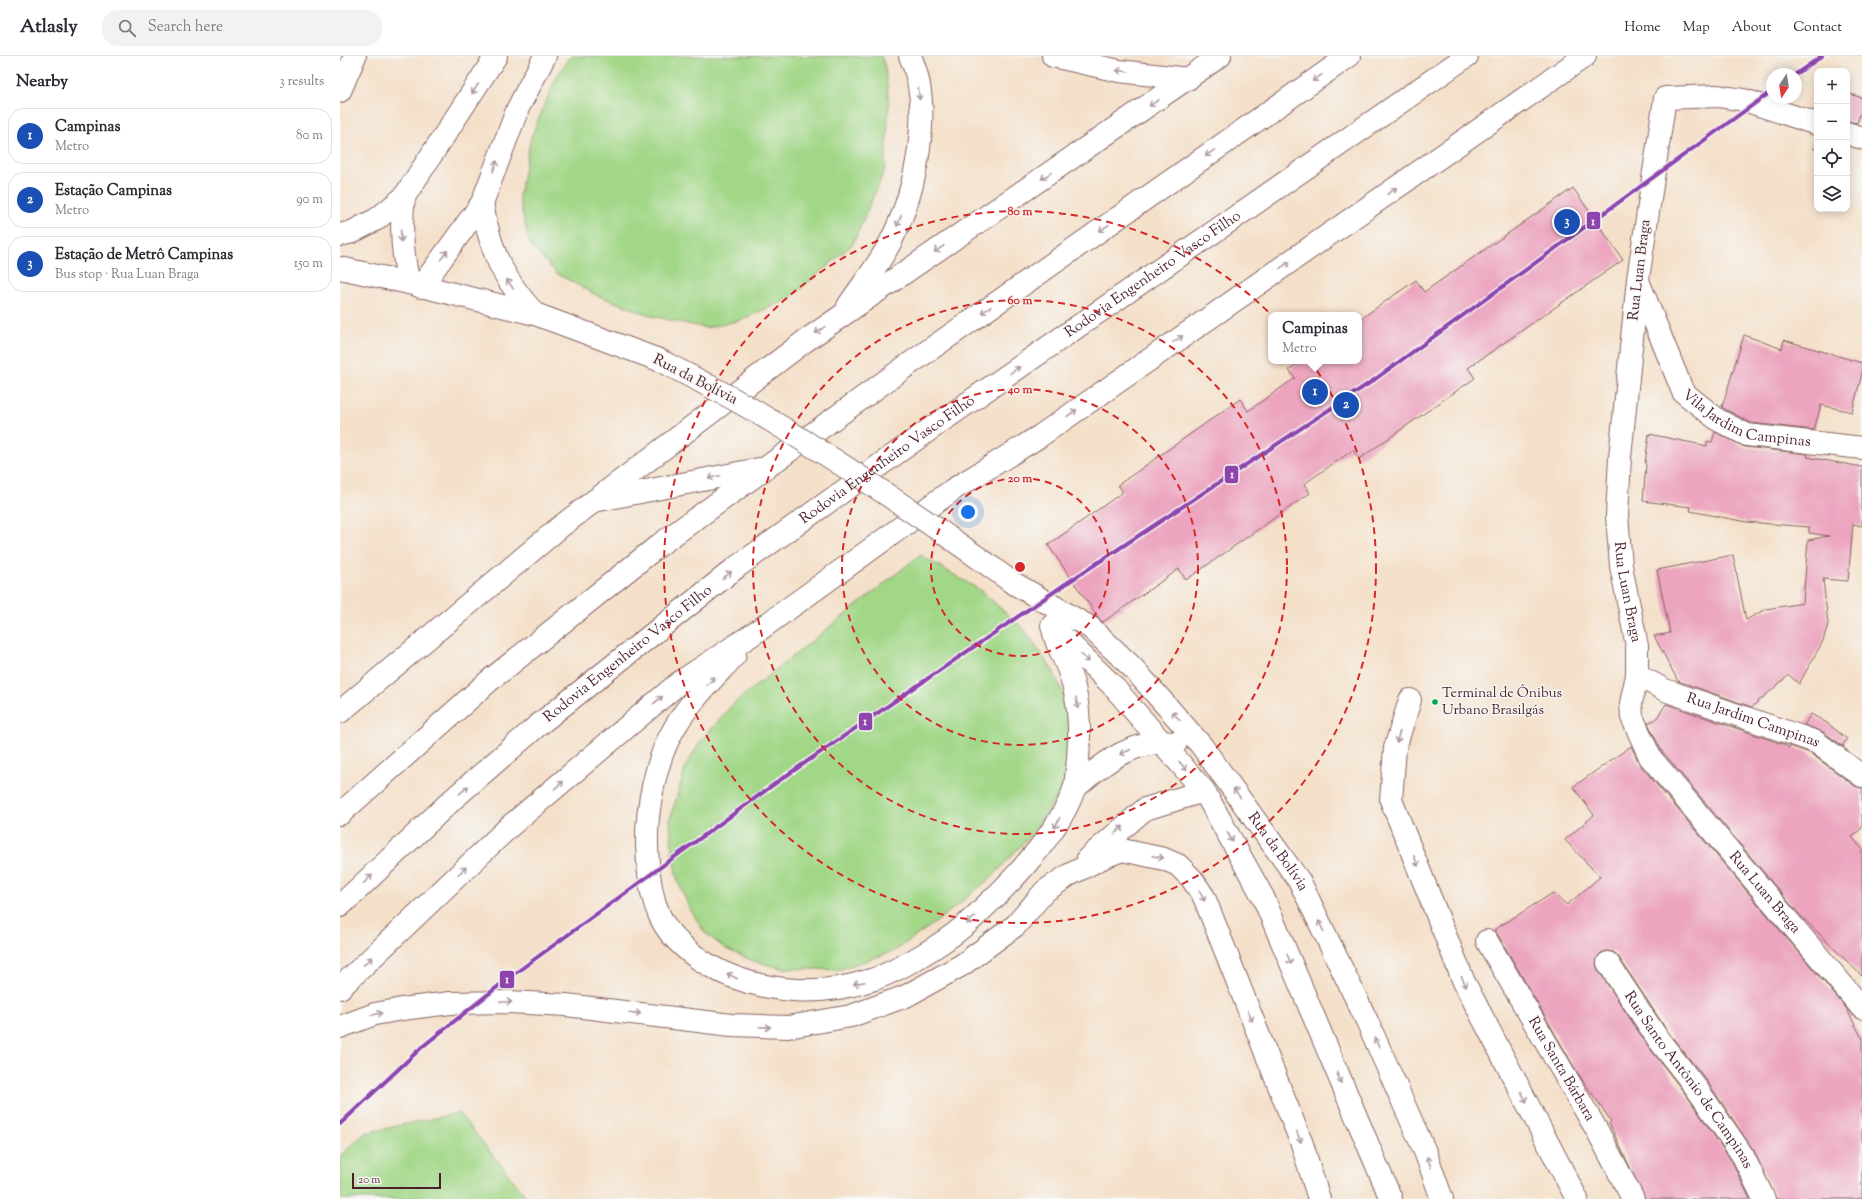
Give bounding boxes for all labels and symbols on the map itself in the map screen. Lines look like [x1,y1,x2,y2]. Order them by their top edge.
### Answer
one-way arrow [1116,68,1129,75]
north arrow [1766,68,1802,104]
one-way arrow [1312,74,1323,82]
one-way arrow [471,83,479,94]
one-way arrow [915,87,922,100]
one-way arrow [1148,99,1159,107]
one-way arrow [1205,149,1216,157]
one-way arrow [492,160,499,173]
one-way arrow [1041,172,1052,180]
one-way arrow [1386,187,1397,195]
text: 80 m [1008,203,1032,221]
street label: Rodovia Engenheiro Vasco Filho [1061,206,1245,343]
pin: 3 [1554,207,1580,237]
line badge: 1 [1586,211,1601,230]
one-way arrow [895,214,903,226]
text: 1 [1590,214,1595,230]
street label: Rua Luan Braga [1623,218,1657,322]
one-way arrow [1099,224,1110,232]
one-way arrow [398,229,405,242]
one-way arrow [933,245,944,253]
one-way arrow [439,250,448,261]
one-way arrow [1279,261,1290,269]
one-way arrow [506,279,514,290]
text: 60 m [1008,292,1032,310]
one-way arrow [981,306,992,314]
one-way arrow [815,326,826,334]
one-way arrow [1173,335,1184,343]
street label: Rua da Bolívia [649,350,741,410]
one-way arrow [1009,366,1020,374]
pin: 1 [1302,377,1328,407]
text: 40 m [1007,381,1032,399]
street label: Vila Jardim Campinas [1677,385,1812,453]
pin: 2 [1333,390,1359,420]
street label: Rodovia Engenheiro Vasco Filho [795,391,979,529]
one-way arrow [1066,409,1077,417]
line badge: 1 [1224,465,1239,484]
text: 1 [1229,467,1234,483]
text: 20 m [1008,470,1032,488]
one-way arrow [708,474,721,482]
your location [958,502,978,522]
street label: Rua Luan Braga [1609,541,1647,644]
centre of rings [1013,560,1027,574]
one-way arrow [722,571,732,580]
street label: Rodovia Engenheiro Vasco Filho [539,580,717,728]
one-way arrow [1080,653,1090,663]
one-way arrow [707,676,716,686]
place label: Terminal de Ônibus Urbano Brasilgás [1442,684,1562,721]
street label: Rua Jardim Campinas [1684,688,1825,752]
one-way arrow [653,696,664,705]
one-way arrow [1073,696,1081,709]
marker: Terminal de Ônibus Urbano Brasilgás [1430,697,1440,707]
one-way arrow [1171,710,1180,721]
line badge: 1 [858,712,873,731]
text: 1 [862,714,867,730]
one-way arrow [1394,730,1401,743]
one-way arrow [1119,748,1131,756]
one-way arrow [1179,761,1188,772]
one-way arrow [554,780,564,789]
one-way arrow [458,786,469,795]
one-way arrow [1233,788,1241,799]
street label: Rua da Bolívia [1242,808,1313,895]
one-way arrow [1053,817,1060,829]
one-way arrow [1114,825,1124,835]
one-way arrow [1226,831,1234,843]
street label: Rua Luan Braga [1724,847,1805,938]
one-way arrow [1151,854,1164,862]
one-way arrow [1412,855,1420,867]
one-way arrow [457,866,467,876]
one-way arrow [363,874,373,883]
one-way arrow [1199,890,1207,902]
one-way arrow [966,915,976,925]
one-way arrow [1317,920,1324,932]
one-way arrow [1285,952,1293,964]
one-way arrow [363,956,373,966]
line badge: 1 [499,970,515,989]
one-way arrow [726,971,738,979]
text: 1 [504,972,509,988]
one-way arrow [1461,976,1468,988]
one-way arrow [852,980,865,988]
street label: Rua Santo Antônio de Campinas [1619,987,1758,1172]
one-way arrow [499,998,512,1006]
one-way arrow [628,1009,641,1017]
one-way arrow [370,1010,383,1018]
one-way arrow [1247,1010,1255,1022]
street label: Rua Santa Bárbara [1523,1013,1600,1125]
one-way arrow [758,1023,771,1030]
one-way arrow [1372,1038,1380,1050]
one-way arrow [1336,1072,1343,1084]
one-way arrow [1521,1091,1528,1103]
one-way arrow [1296,1130,1303,1142]
one-way arrow [1425,1157,1433,1169]
scale bar [352,1171,441,1190]

